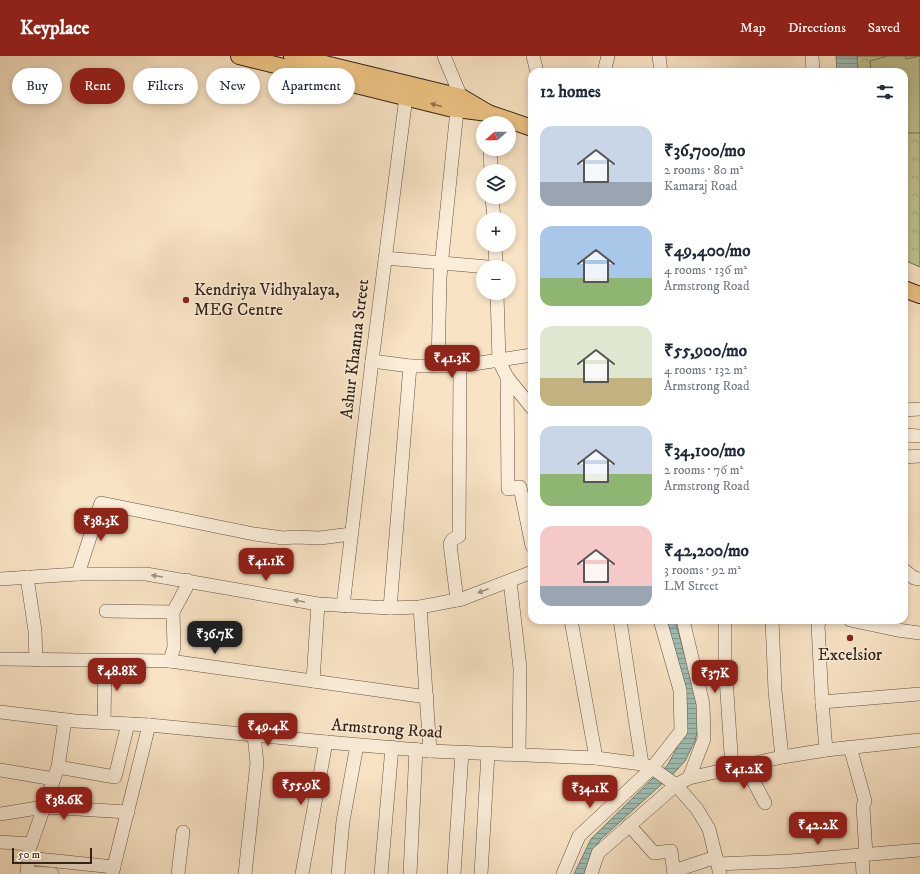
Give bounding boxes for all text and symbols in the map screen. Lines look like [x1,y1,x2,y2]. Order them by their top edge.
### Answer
text: Keyplace [20,17,89,40]
text: Map [740,19,766,37]
text: Directions [788,19,846,37]
text: Saved [868,19,900,37]
chip: Buy [12,68,62,104]
chip: Rent [70,68,125,104]
chip: Filters [133,68,198,104]
chip: New [206,68,260,104]
chip: Apartment [268,68,355,104]
text: 12 homes [540,81,601,103]
icon: filters [874,81,896,103]
one-way arrow [430,101,443,107]
north arrow [476,116,516,156]
map controls [476,116,516,300]
text: ₹36,700/mo [664,140,745,162]
icon: home [572,142,620,190]
text: 2 rooms · 80 m² [664,162,743,178]
button: layers [476,164,516,204]
text: Kamaraj Road [664,178,737,194]
button: + [476,212,516,252]
text: ₹49,400/mo [664,240,751,262]
icon: home [572,242,620,290]
button: − [476,260,516,300]
text: 4 rooms · 136 m² [664,262,747,278]
street label: Ashur Khanna Street [336,277,375,420]
text: Armstrong Road [664,278,749,294]
place label: Kendriya Vidhyalaya, MEG Centre [194,279,340,321]
marker: Kendriya Vidhyalaya, MEG Centre [181,295,191,305]
text: ₹55,900/mo [664,340,747,362]
icon: home [572,342,620,390]
pin: ₹41.3K [419,345,485,379]
text: ₹41.3K [434,350,470,366]
text: 4 rooms · 132 m² [664,362,747,378]
text: Armstrong Road [664,378,749,394]
text: ₹34,100/mo [664,440,745,462]
icon: home [572,442,620,490]
text: 2 rooms · 76 m² [664,462,743,478]
text: Armstrong Road [664,478,749,494]
pin: ₹38.3K [68,508,134,542]
text: ₹38.3K [83,513,119,529]
text: ₹42,200/mo [664,540,749,562]
icon: home [572,542,620,590]
pin: ₹41.1K [233,548,299,582]
text: ₹41.1K [248,553,284,569]
text: 3 rooms · 92 m² [664,562,741,578]
one-way arrow [151,572,164,578]
text: LM Street [664,578,719,594]
one-way arrow [476,589,488,595]
one-way arrow [293,597,305,603]
pin: ₹36.7K [182,621,248,655]
text: ₹36.7K [196,626,234,642]
marker: Excelsior [845,633,855,643]
place label: Excelsior [818,644,883,666]
pin: ₹48.8K [84,658,150,692]
pin: ₹37K [691,660,739,694]
text: ₹48.8K [97,663,137,679]
text: ₹37K [701,665,729,681]
pin: ₹49.4K [235,713,301,747]
street label: Armstrong Road [331,714,444,744]
text: ₹49.4K [247,718,289,734]
pin: ₹41.2K [711,756,777,790]
text: ₹41.2K [725,761,763,777]
pin: ₹55.9K [268,772,334,806]
pin: ₹34.1K [557,775,623,809]
text: ₹55.9K [282,777,320,793]
text: ₹34.1K [571,780,609,796]
pin: ₹38.6K [31,787,97,821]
text: ₹38.6K [45,792,83,808]
pin: ₹42.2K [785,812,851,846]
text: ₹42.2K [798,817,838,833]
scale bar [12,846,92,865]
text: 50 m [18,848,40,862]

